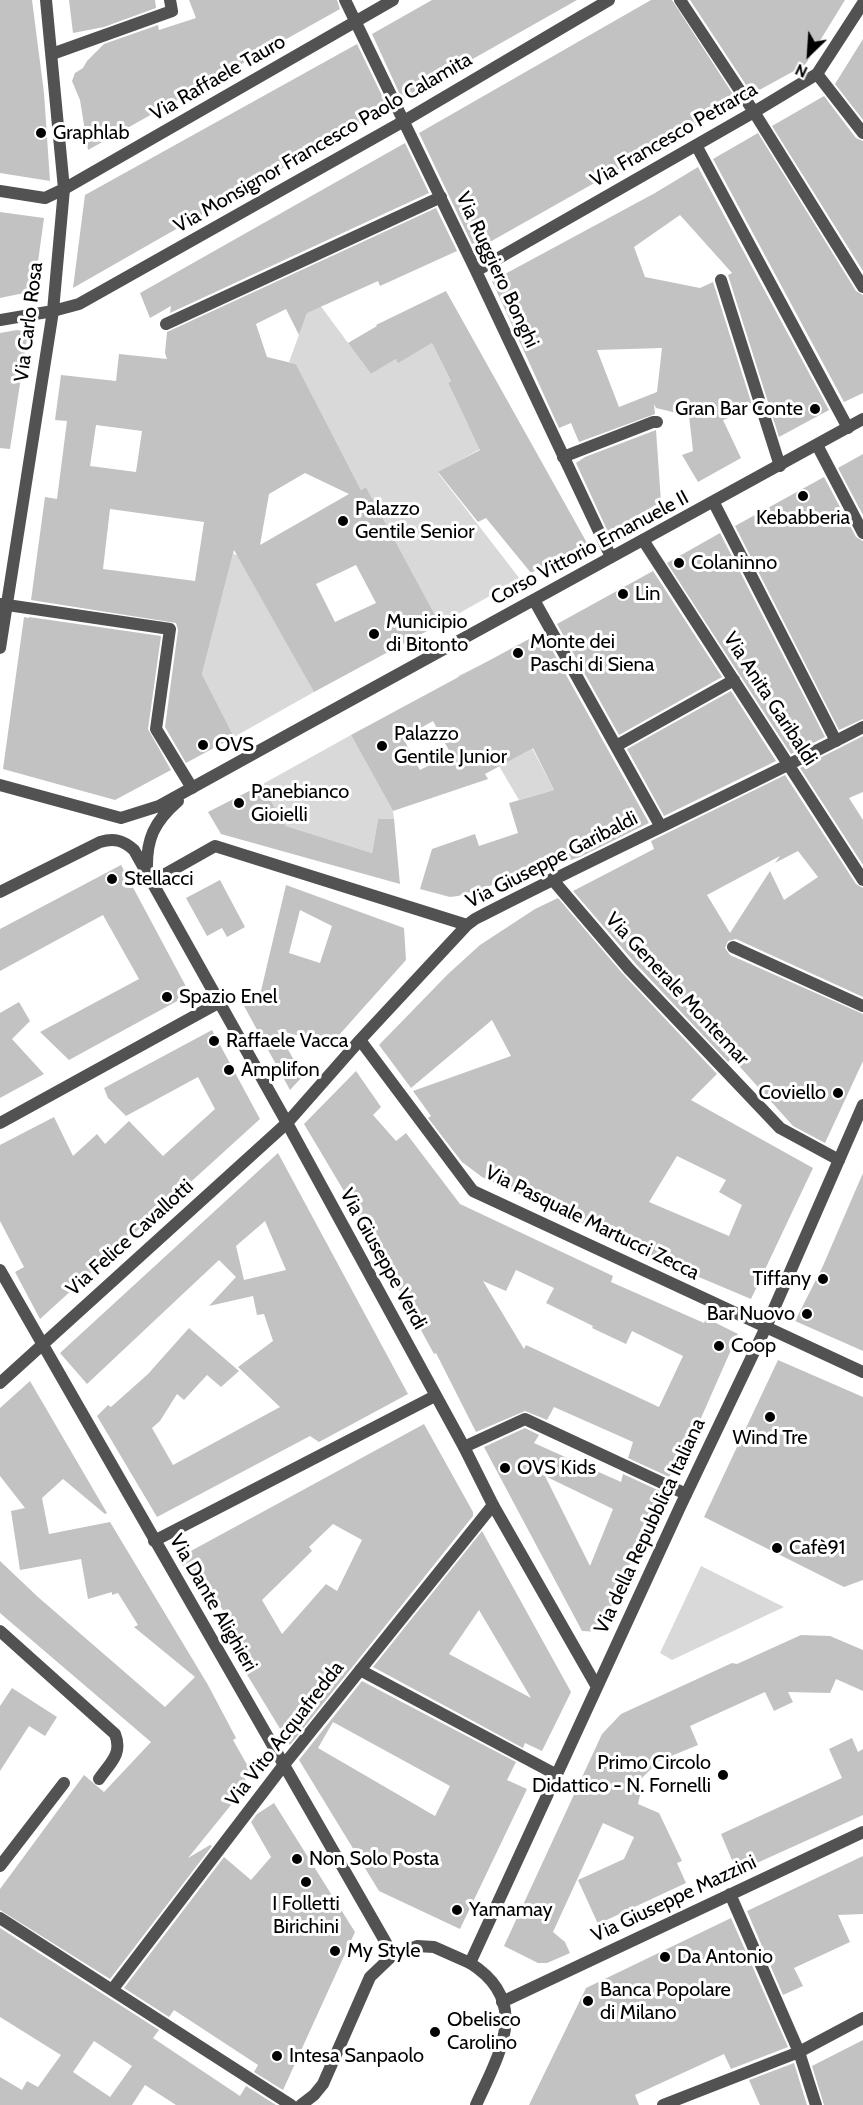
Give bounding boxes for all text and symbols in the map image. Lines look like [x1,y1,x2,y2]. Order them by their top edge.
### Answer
north arrow [779,24,839,84]
street label: Via Raffaele Tauro [146,30,290,126]
street label: Via Monsignor Francesco Paolo Calamita [170,48,476,238]
text: N [792,60,810,82]
street label: Via Francesco Petrarca [586,77,762,193]
place label: Graphlab [53,121,129,145]
marker: Graphlab [34,126,48,140]
street label: Via Ruggiero Bonghi [450,188,544,352]
street label: Via Carlo Rosa [10,261,48,383]
place label: Gran Bar Conte [675,397,803,421]
marker: Gran Bar Conte [808,402,822,416]
street label: Corso Vittorio Emanuele II [487,486,693,610]
marker: Kebabberia [796,489,810,503]
place label: Palazzo Gentile Senior [355,497,475,544]
place label: Kebabberia [756,506,850,530]
marker: Palazzo Gentile Senior [336,514,350,528]
place label: Colaninno [691,551,777,575]
marker: Colaninno [672,556,686,570]
place label: Lin [635,582,660,606]
marker: Lin [616,587,630,601]
place label: Municipio di Bitonto [386,610,468,657]
marker: Municipio di Bitonto [367,627,381,641]
street label: Via Anita Garibaldi [718,628,822,770]
place label: Monte dei Paschi di Siena [530,630,654,677]
marker: Monte dei Paschi di Siena [511,646,525,660]
place label: Palazzo Gentile Junior [394,722,507,769]
place label: OVS [215,733,254,757]
marker: OVS [196,738,210,752]
marker: Palazzo Gentile Junior [375,739,389,753]
place label: Panebianco Gioielli [251,780,349,827]
marker: Panebianco Gioielli [232,796,246,810]
street label: Via Giuseppe Garibaldi [462,806,642,914]
place label: Stellacci [124,867,194,891]
marker: Stellacci [105,872,119,886]
street label: Via Generale Montemar [600,908,754,1070]
place label: Spazio Enel [179,985,277,1009]
marker: Spazio Enel [160,990,174,1004]
place label: Raffaele Vacca [226,1029,348,1053]
marker: Raffaele Vacca [207,1034,221,1048]
place label: Amplifon [241,1058,320,1082]
marker: Amplifon [222,1063,236,1077]
place label: Coviello [758,1081,826,1105]
marker: Coviello [831,1086,845,1100]
street label: Via Pasquale Martucci Zecca [481,1161,703,1285]
street label: Via Felice Cavallotti [62,1175,198,1301]
street label: Via Giuseppe Verdi [334,1184,432,1334]
place label: Tiffany [753,1267,811,1291]
marker: Tiffany [816,1272,830,1286]
place label: Bar Nuovo [707,1302,795,1326]
marker: Bar Nuovo [800,1307,814,1321]
place label: Coop [731,1334,776,1358]
marker: Coop [712,1339,726,1353]
marker: Wind Tre [763,1410,777,1424]
street label: Via della Repubblica Italiana [590,1415,710,1637]
place label: Wind Tre [732,1426,808,1450]
place label: OVS Kids [517,1456,596,1480]
marker: OVS Kids [498,1461,512,1475]
street label: Via Dante Alighieri [164,1530,262,1676]
place label: Cafè91 [789,1536,845,1560]
marker: Cafè91 [770,1541,784,1555]
street label: Via Vito Acquafredda [221,1657,349,1811]
place label: Primo Circolo Didattico - N. Fornelli [532,1751,711,1798]
marker: Primo Circolo Didattico - N. Fornelli [716,1768,730,1782]
place label: Non Solo Posta [309,1847,439,1871]
street label: Via Giuseppe Mazzini [588,1850,760,1948]
marker: Non Solo Posta [290,1852,304,1866]
marker: I Folletti Birichini [299,1875,313,1889]
place label: I Folletti Birichini [272,1892,340,1939]
place label: Yamamay [469,1898,553,1922]
marker: Yamamay [450,1903,464,1917]
place label: My Style [347,1939,420,1963]
marker: My Style [328,1944,342,1958]
place label: Da Antonio [677,1945,773,1969]
marker: Da Antonio [658,1950,672,1964]
place label: Banca Popolare di Milano [600,1978,731,2025]
marker: Banca Popolare di Milano [581,1994,595,2008]
place label: Obelisco Carolino [447,2008,521,2055]
marker: Obelisco Carolino [428,2025,442,2039]
place label: Intesa Sanpaolo [289,2044,424,2068]
marker: Intesa Sanpaolo [270,2049,284,2063]

